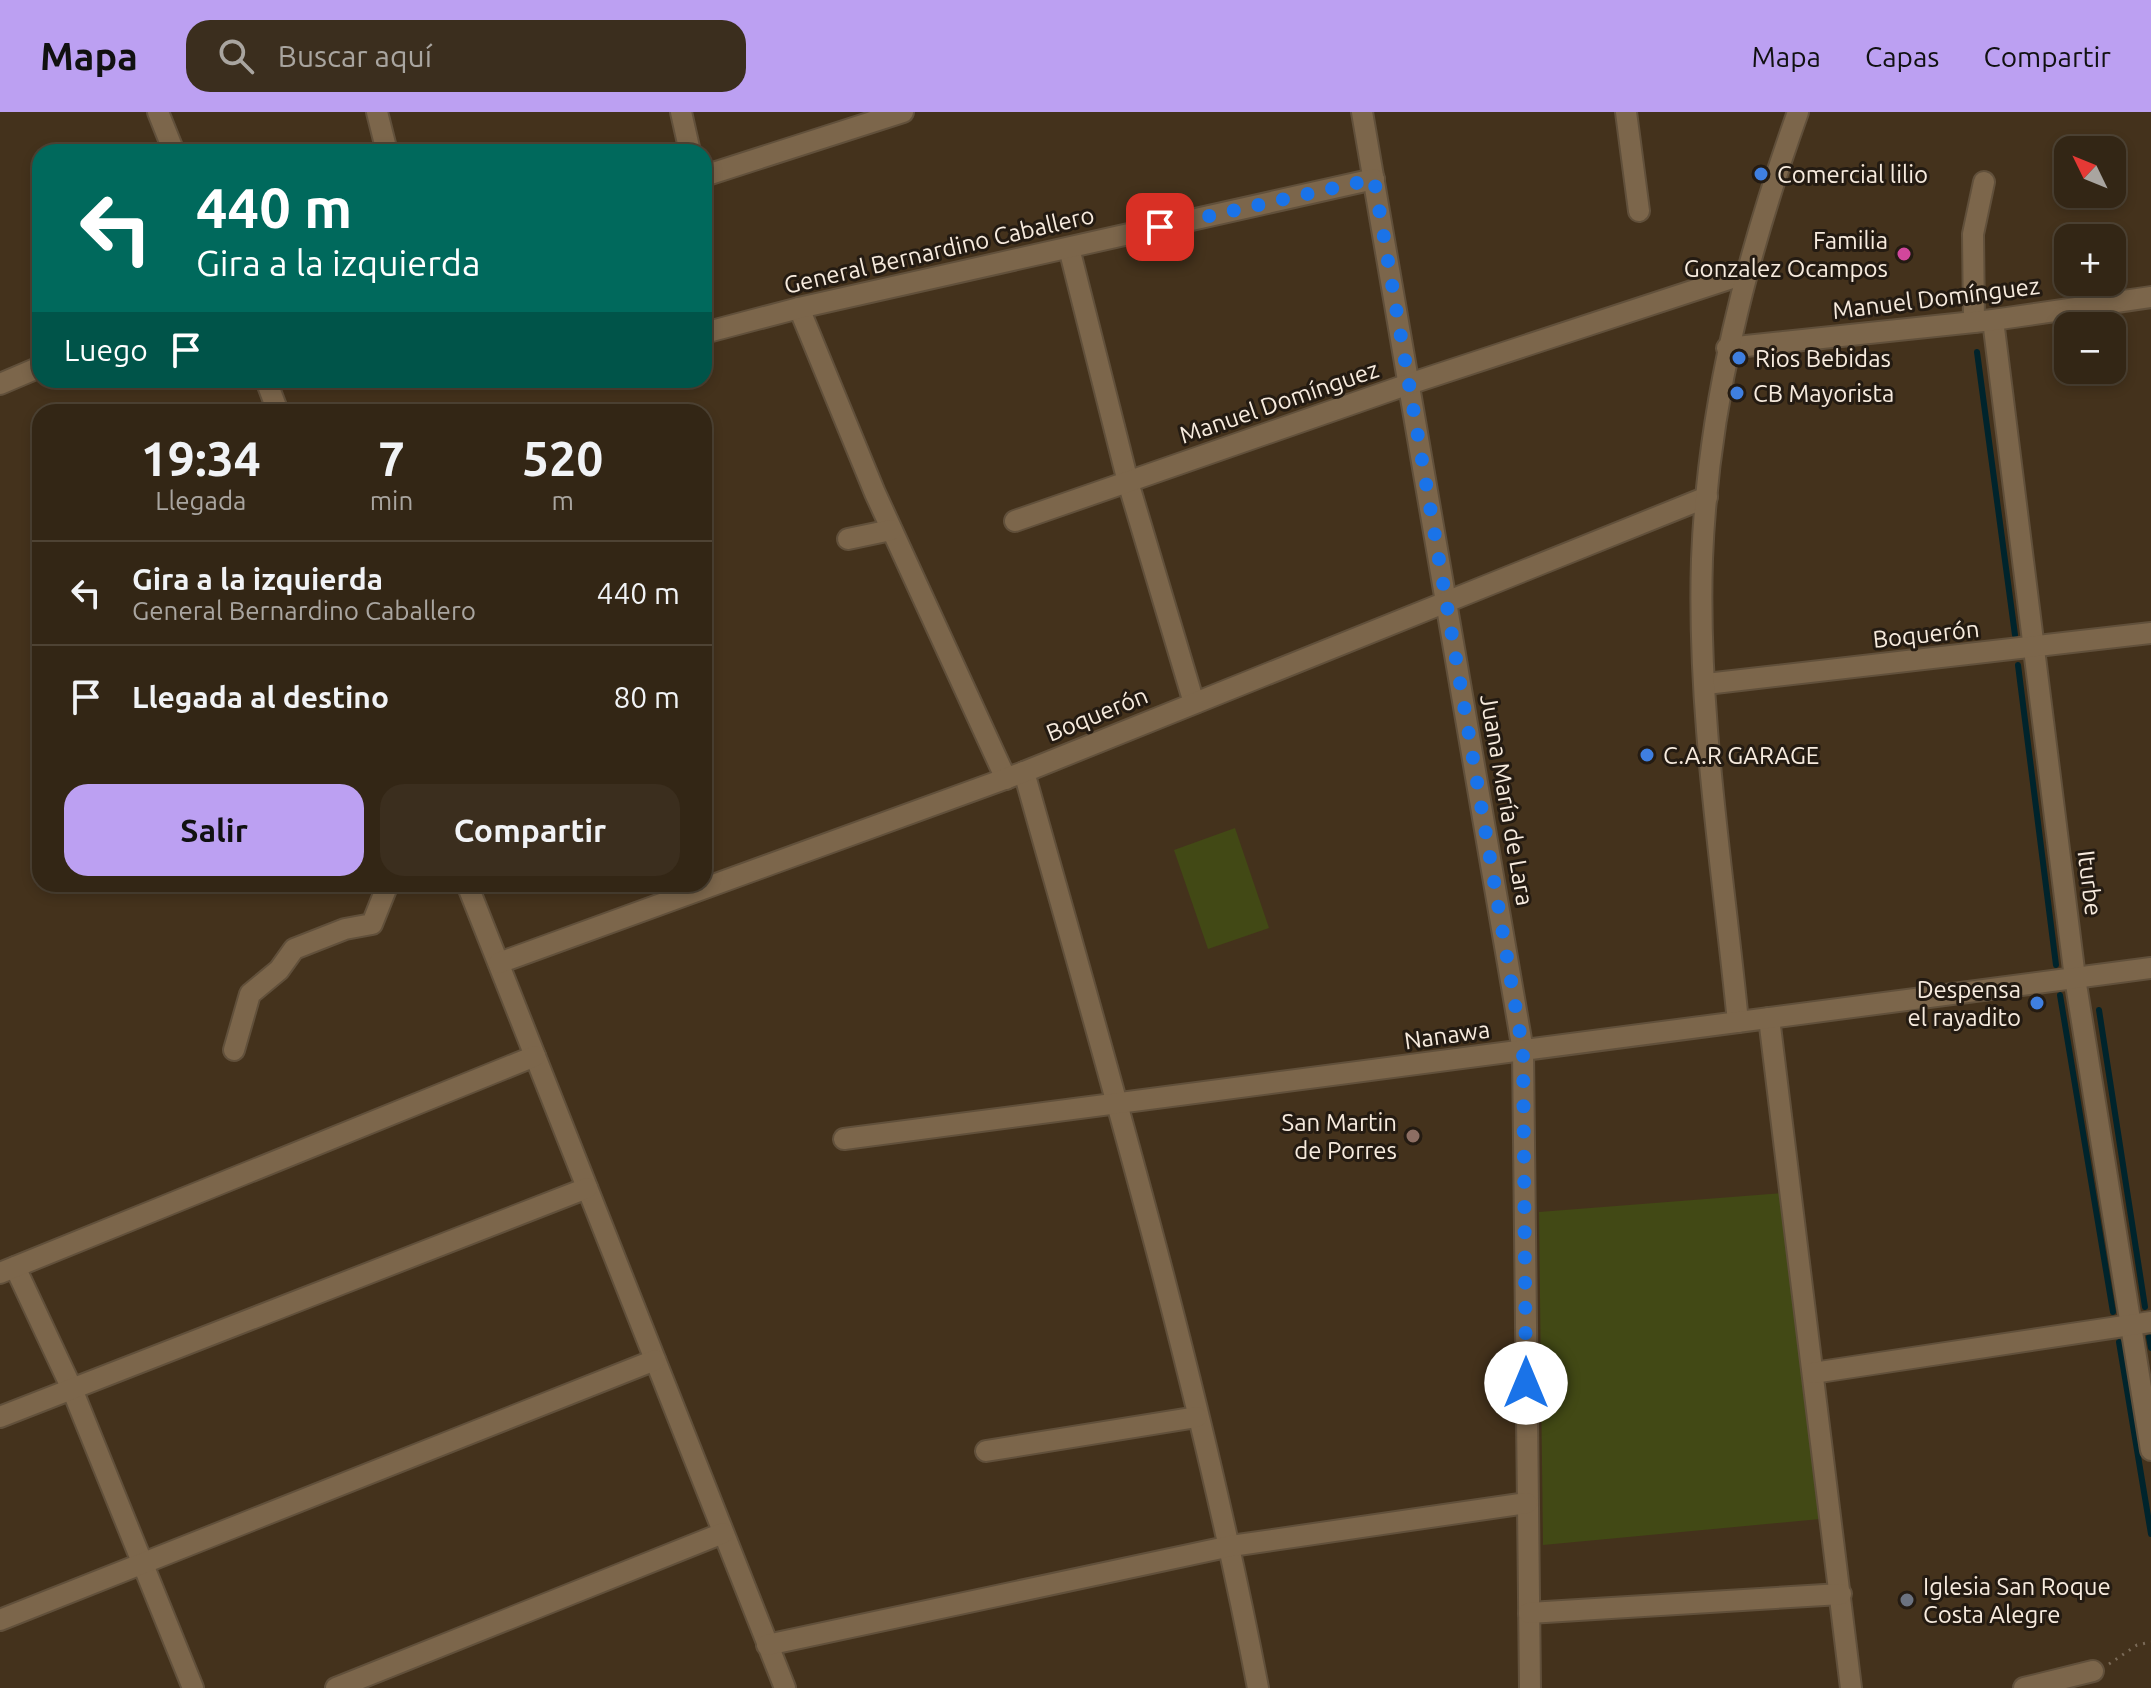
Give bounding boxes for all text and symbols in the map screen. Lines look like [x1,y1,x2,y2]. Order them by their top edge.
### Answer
search box [186,20,746,92]
icon: search [214,34,258,78]
text: Mapa [40,35,138,77]
text: Buscar aquí [278,39,432,73]
text: Mapa [1751,41,1821,72]
text: Capas [1865,41,1940,72]
text: Compartir [1984,41,2111,72]
north arrow [2054,136,2126,208]
map controls [2054,136,2126,384]
place label: Comercial lilio [1777,161,1928,188]
marker: Comercial lilio [1752,165,1770,183]
icon: left [64,176,168,280]
text: 440 m [196,176,352,239]
pin [1126,193,1194,261]
street label: General Bernardino Caballero [781,201,1097,299]
icon: arrive [1138,205,1182,249]
button: + [2054,224,2126,296]
place label: Familia Gonzalez Ocampos [1684,227,1888,282]
text: Gira a la izquierda [196,242,480,283]
marker: Familia Gonzalez Ocampos [1895,245,1913,263]
street label: Manuel Domínguez [1831,272,2041,324]
button: − [2054,312,2126,384]
icon: arrive [164,328,208,372]
text: Luego [64,333,148,367]
place label: Rios Bebidas [1755,345,1891,372]
marker: Rios Bebidas [1730,349,1748,367]
street label: Manuel Domínguez [1176,355,1382,449]
place label: CB Mayorista [1753,380,1894,407]
marker: CB Mayorista [1728,384,1746,402]
text: 19:34 [141,431,261,485]
text: 7 [378,431,405,485]
text: 520 [522,431,603,485]
text: Llegada [155,486,246,515]
text: min [370,486,413,515]
text: m [551,486,574,515]
text: Gira a la izquierda [132,562,383,596]
icon: left [64,571,108,615]
text: 440 m [596,576,680,610]
text: General Bernardino Caballero [132,596,476,625]
street label: Boquerón [1871,615,1981,653]
icon: arrive [64,675,108,719]
text: Llegada al destino [132,680,389,714]
text: 80 m [613,680,680,714]
street label: Boquerón [1042,681,1152,747]
street label: Juana María de Lara [1475,692,1539,908]
place label: C.A.R GARAGE [1663,742,1819,769]
marker: C.A.R GARAGE [1638,746,1656,764]
button: Salir [64,784,364,876]
button: Compartir [380,784,680,876]
street label: Iturbe [2073,849,2107,917]
place label: Despensa el rayadito [1907,976,2021,1031]
marker: Despensa el rayadito [2028,994,2046,1012]
street label: Nanawa [1402,1016,1492,1054]
place label: San Martin de Porres [1282,1109,1397,1164]
marker: San Martin de Porres [1404,1127,1422,1145]
position arrow [1484,1341,1568,1425]
place label: Iglesia San Roque Costa Alegre [1923,1573,2111,1628]
marker: Iglesia San Roque Costa Alegre [1898,1591,1916,1609]

